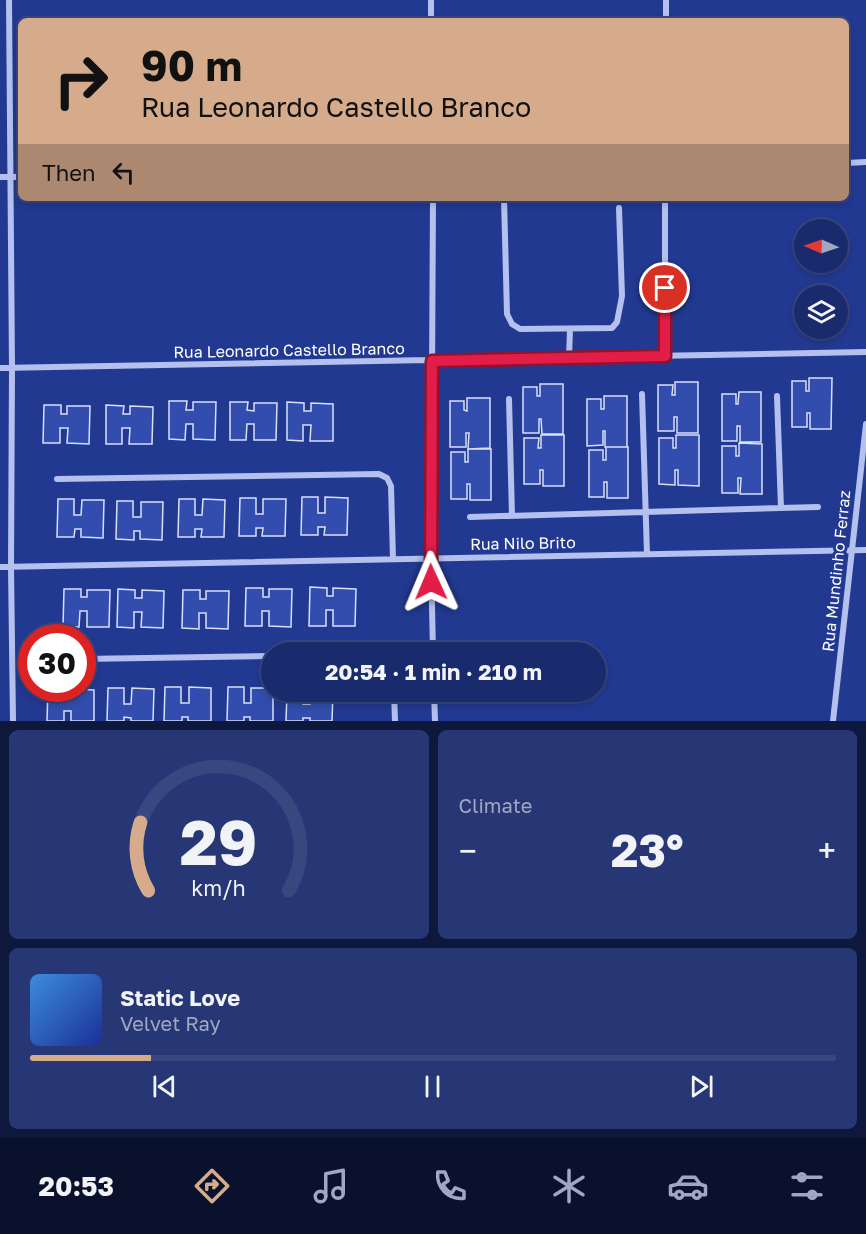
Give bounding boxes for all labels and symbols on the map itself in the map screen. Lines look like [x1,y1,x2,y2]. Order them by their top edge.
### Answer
north arrow [794,219,848,273]
pin [639,262,690,313]
street label: Rua Leonardo Castello Branco [173,338,405,362]
street label: Rua Mundinho Ferraz [818,489,854,653]
street label: Rua Nilo Brito [470,532,576,554]
position arrow [399,550,463,614]
speed limit sign: 30 [18,624,96,702]

